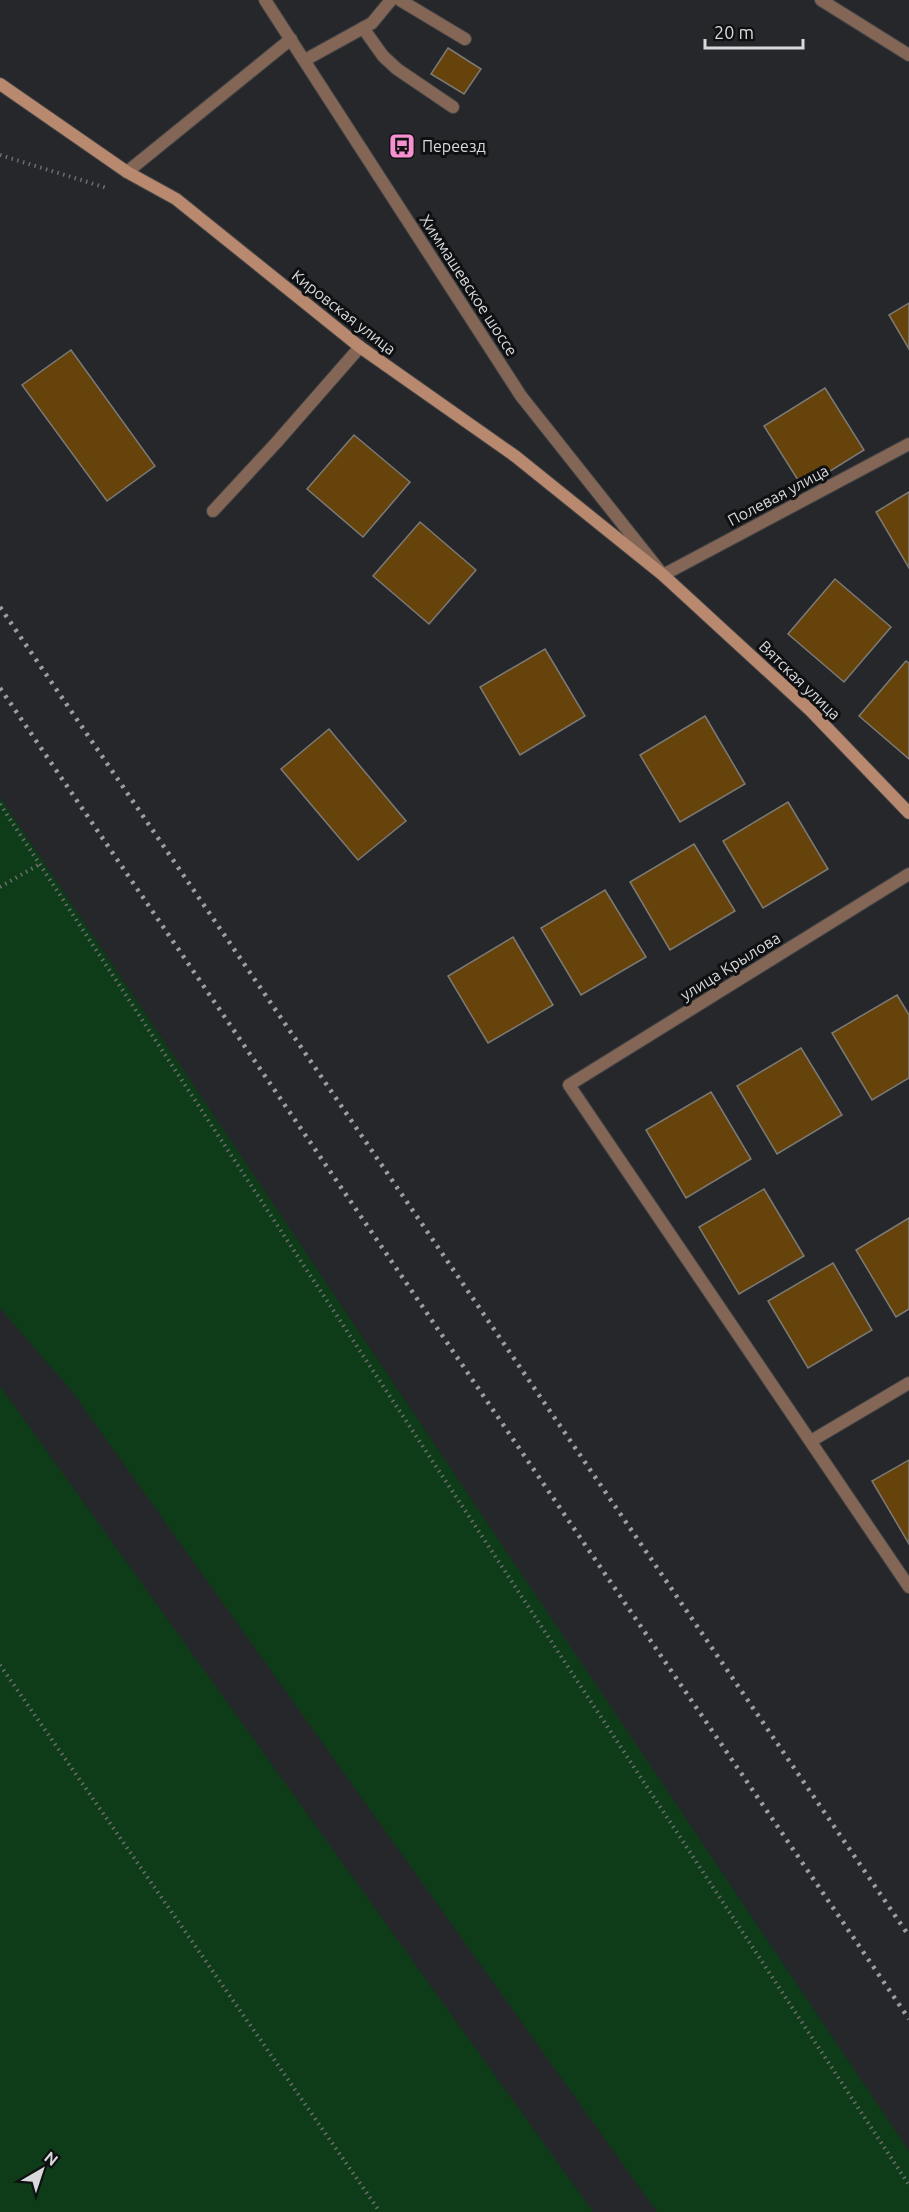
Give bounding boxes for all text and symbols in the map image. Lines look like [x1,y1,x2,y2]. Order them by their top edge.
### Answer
scale bar [705,12,802,50]
text: 20 m [714,22,754,42]
bus stop icon: Переезд [387,131,417,161]
place label: Переезд [422,137,486,155]
street label: Химмашевское шоссе [417,211,521,359]
street label: Кировская улица [289,266,399,358]
street label: Полевая улица [724,461,832,529]
street label: Вятская улица [756,637,844,723]
street label: улица Крылова [677,928,783,1004]
north arrow [12,2140,72,2200]
text: N [41,2148,62,2169]

